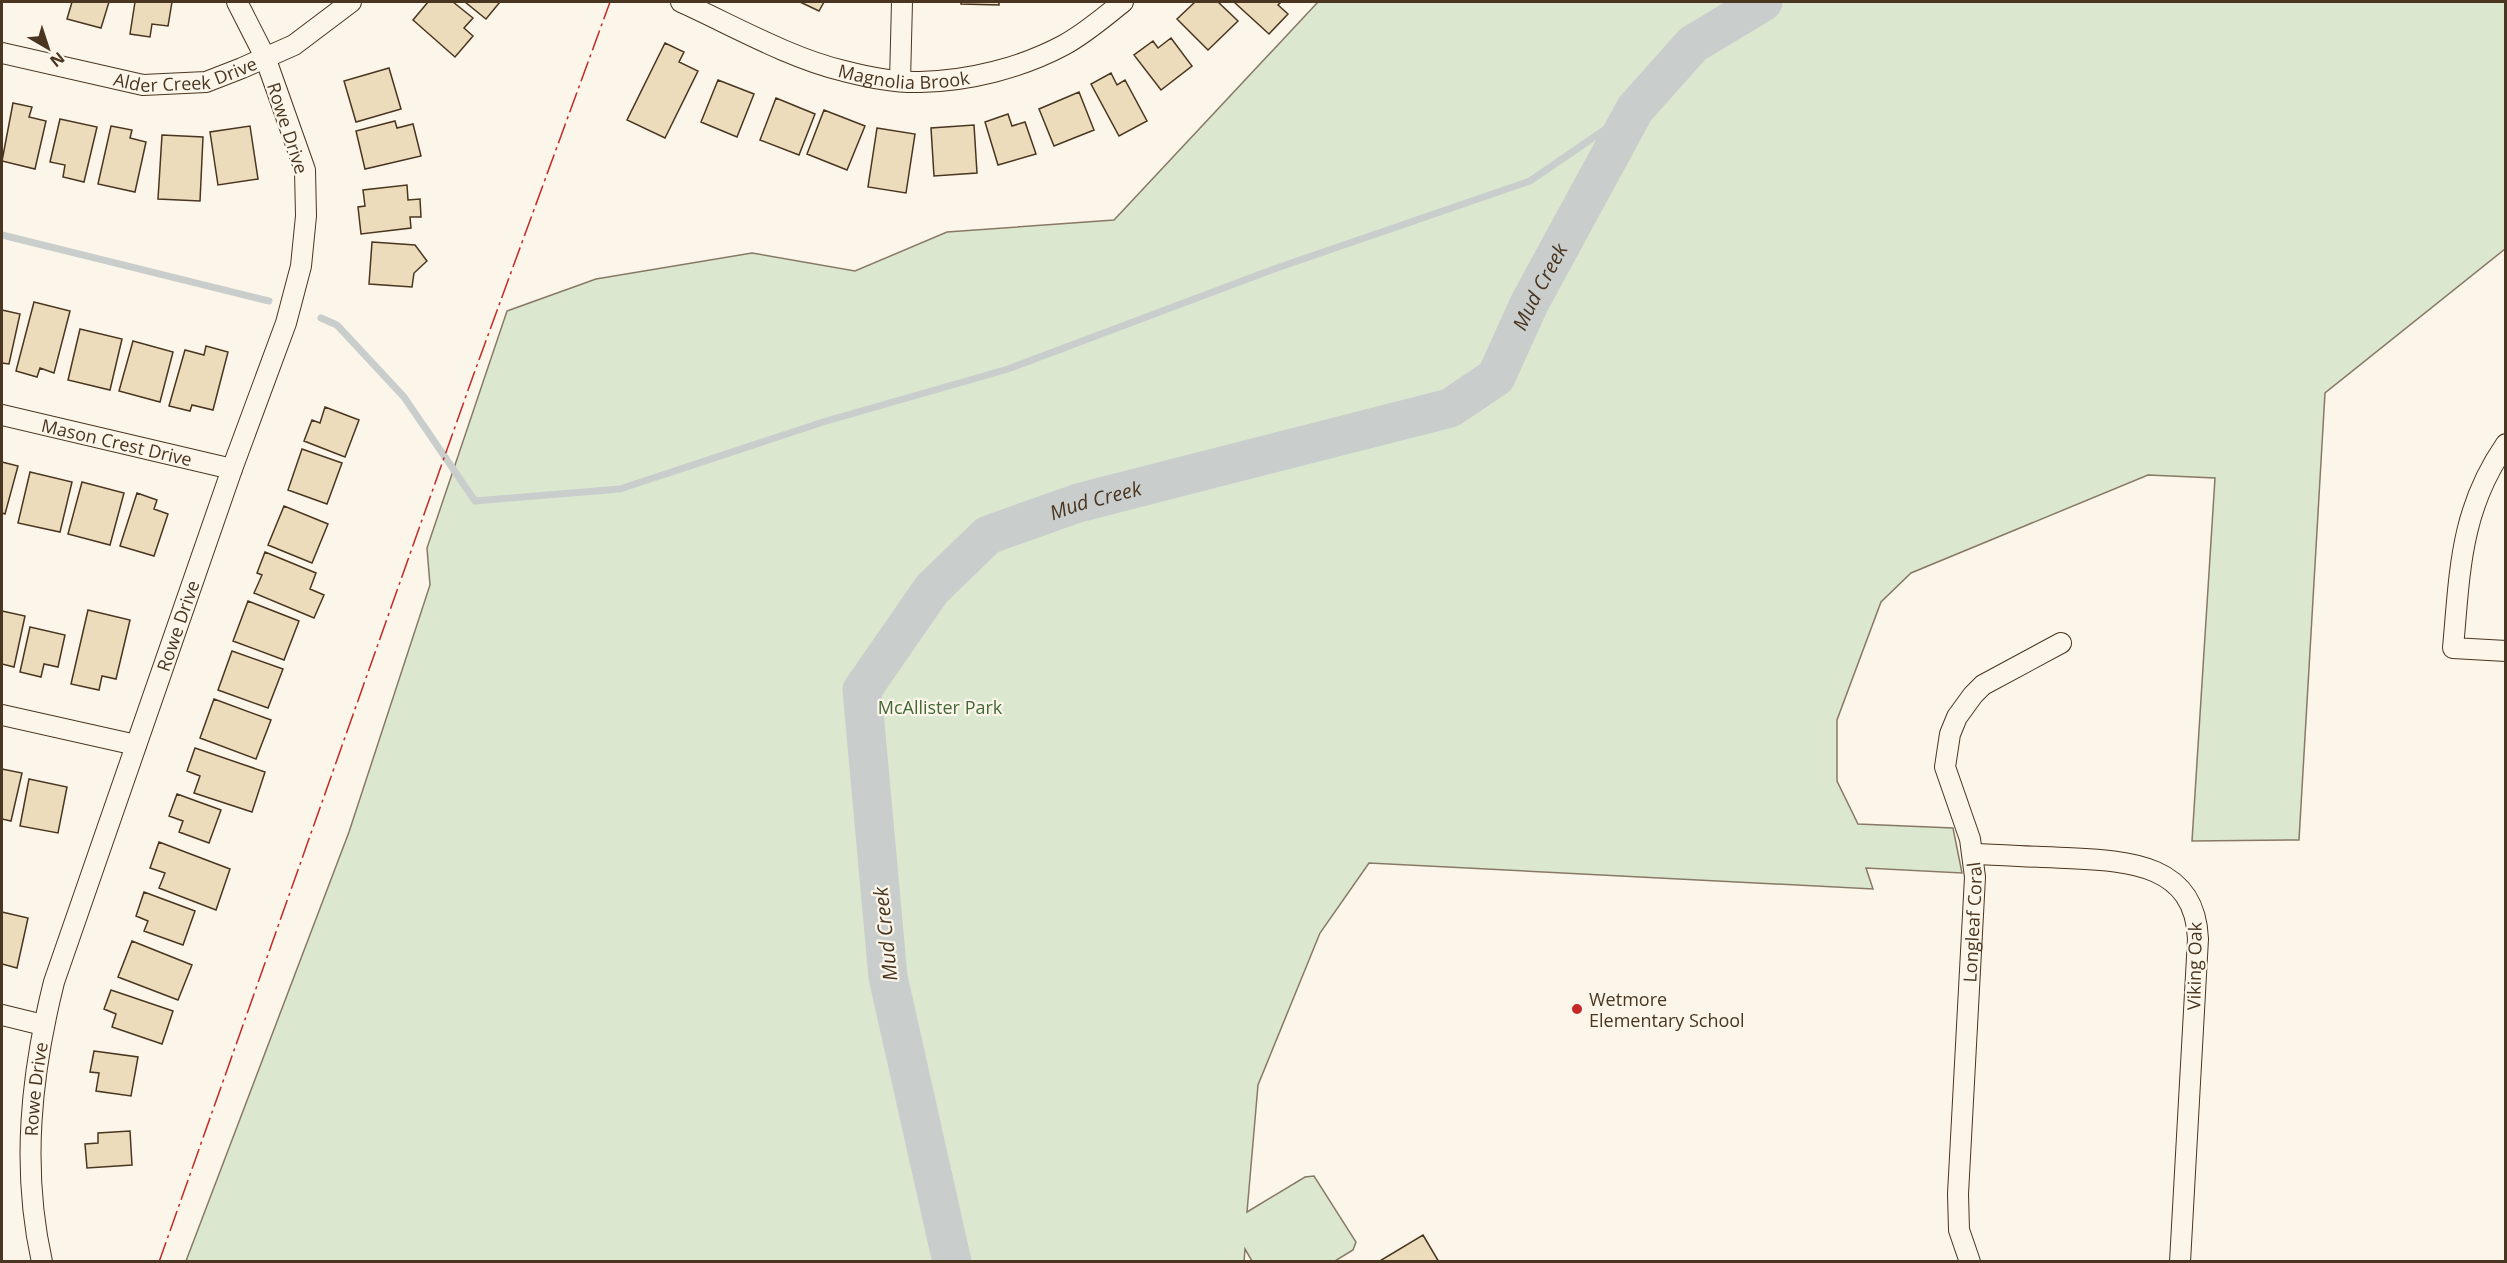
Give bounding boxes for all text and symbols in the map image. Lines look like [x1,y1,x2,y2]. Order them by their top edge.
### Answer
north arrow [18,18,78,78]
text: N [45,47,69,72]
street label: Alder Creek Drive [111,51,260,97]
street label: Magnolia Brook [836,58,972,94]
street label: Rowe Drive [262,79,314,177]
water label: Mud Creek [1505,237,1574,334]
street label: Mason Crest Drive [39,413,195,471]
water label: Mud Creek [1046,474,1145,526]
street label: Rowe Drive [151,577,205,674]
park label: McAllister Park [878,695,1003,719]
street label: Longleaf Coral [1957,861,1987,983]
water label: Mud Creek [867,884,903,982]
street label: Viking Oak [2181,921,2207,1010]
place label: Wetmore Elementary School [1589,987,1745,1032]
marker: Wetmore Elementary School [1570,1002,1584,1016]
street label: Rowe Drive [19,1040,53,1137]

